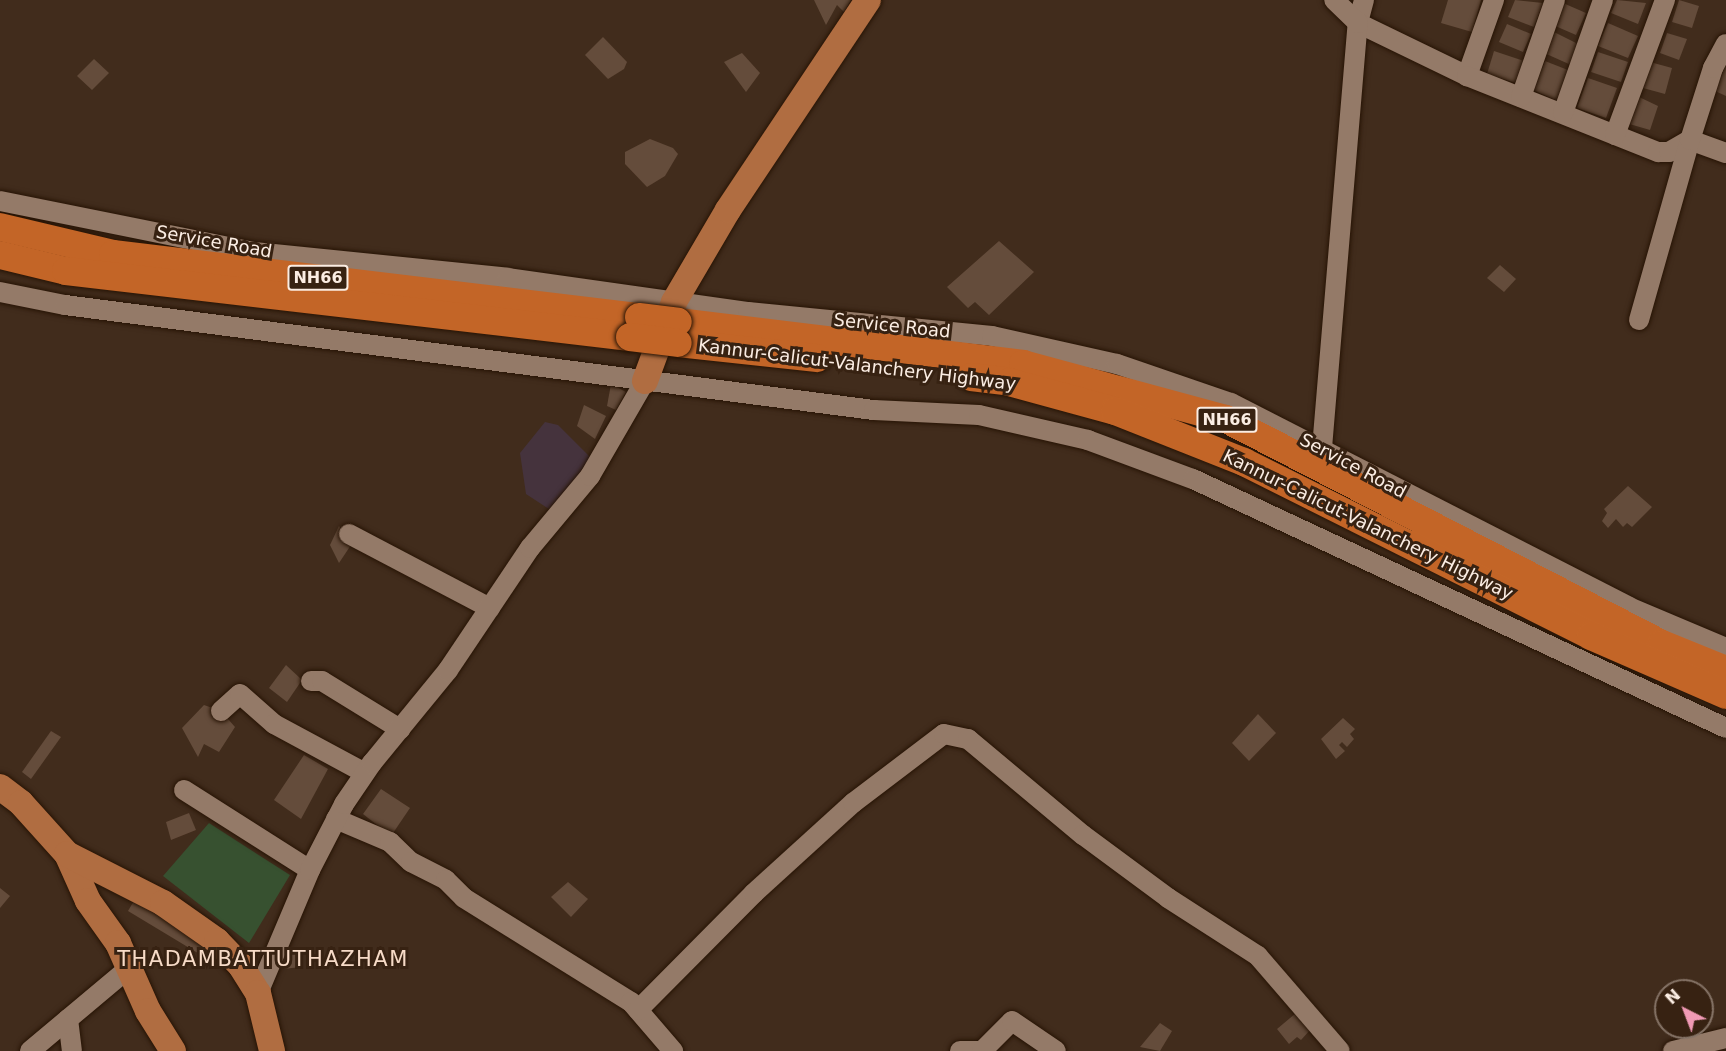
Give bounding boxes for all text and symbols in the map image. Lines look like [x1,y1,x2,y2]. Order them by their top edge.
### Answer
street label: Service Road [154,221,274,263]
road number: NH66 [286,265,350,291]
street label: Service Road [832,309,952,343]
street label: Kannur-Calicut-Valanchery Highway [697,335,1017,395]
road number: NH66 [1196,407,1258,433]
street label: Service Road [1296,429,1410,503]
street label: Kannur-Calicut-Valanchery Highway [1219,445,1517,605]
district label: THADAMBATTUTHAZHAM [117,946,409,972]
north arrow [1654,979,1714,1039]
text: N [1662,985,1684,1008]

